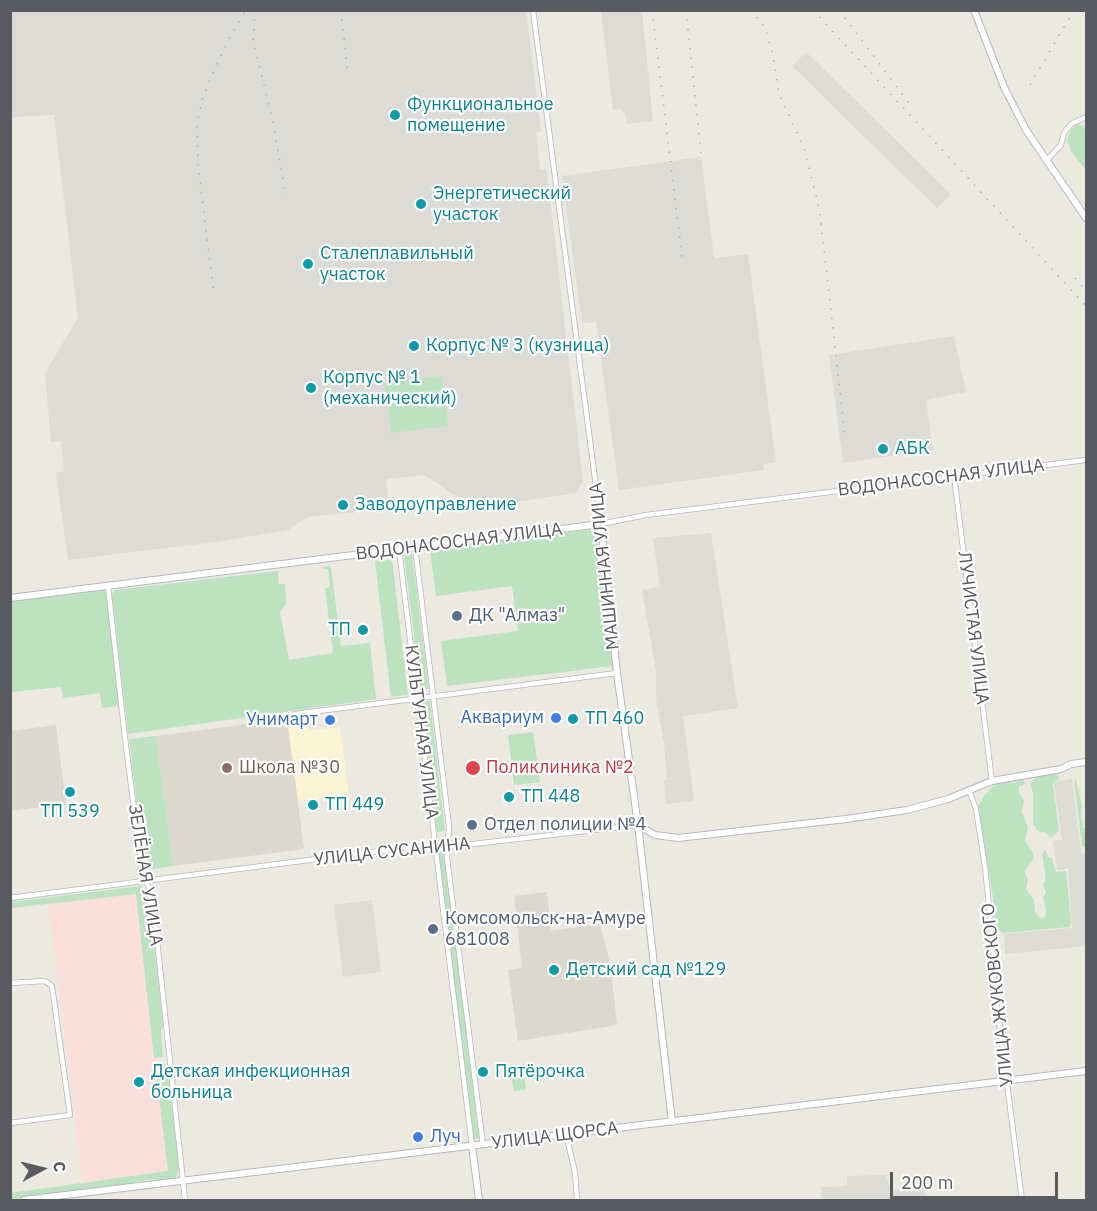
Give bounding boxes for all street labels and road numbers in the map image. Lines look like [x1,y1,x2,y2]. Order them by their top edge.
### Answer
street label: ВОДОНАСОСНАЯ УЛИЦА [836,455,1046,501]
street label: МАШИННАЯ УЛИЦА [585,481,625,651]
street label: ВОДОНАСОСНАЯ УЛИЦА [354,519,564,565]
street label: ЛУЧИСТАЯ УЛИЦА [953,550,993,706]
street label: КУЛЬТУРНАЯ УЛИЦА [400,643,442,821]
street label: ЗЕЛЁНАЯ УЛИЦА [123,802,167,948]
street label: УЛИЦА СУСАНИНА [313,833,471,871]
street label: УЛИЦА ЖУКОВСКОГО [978,902,1018,1088]
street label: УЛИЦА ЩОРСА [490,1118,620,1154]

